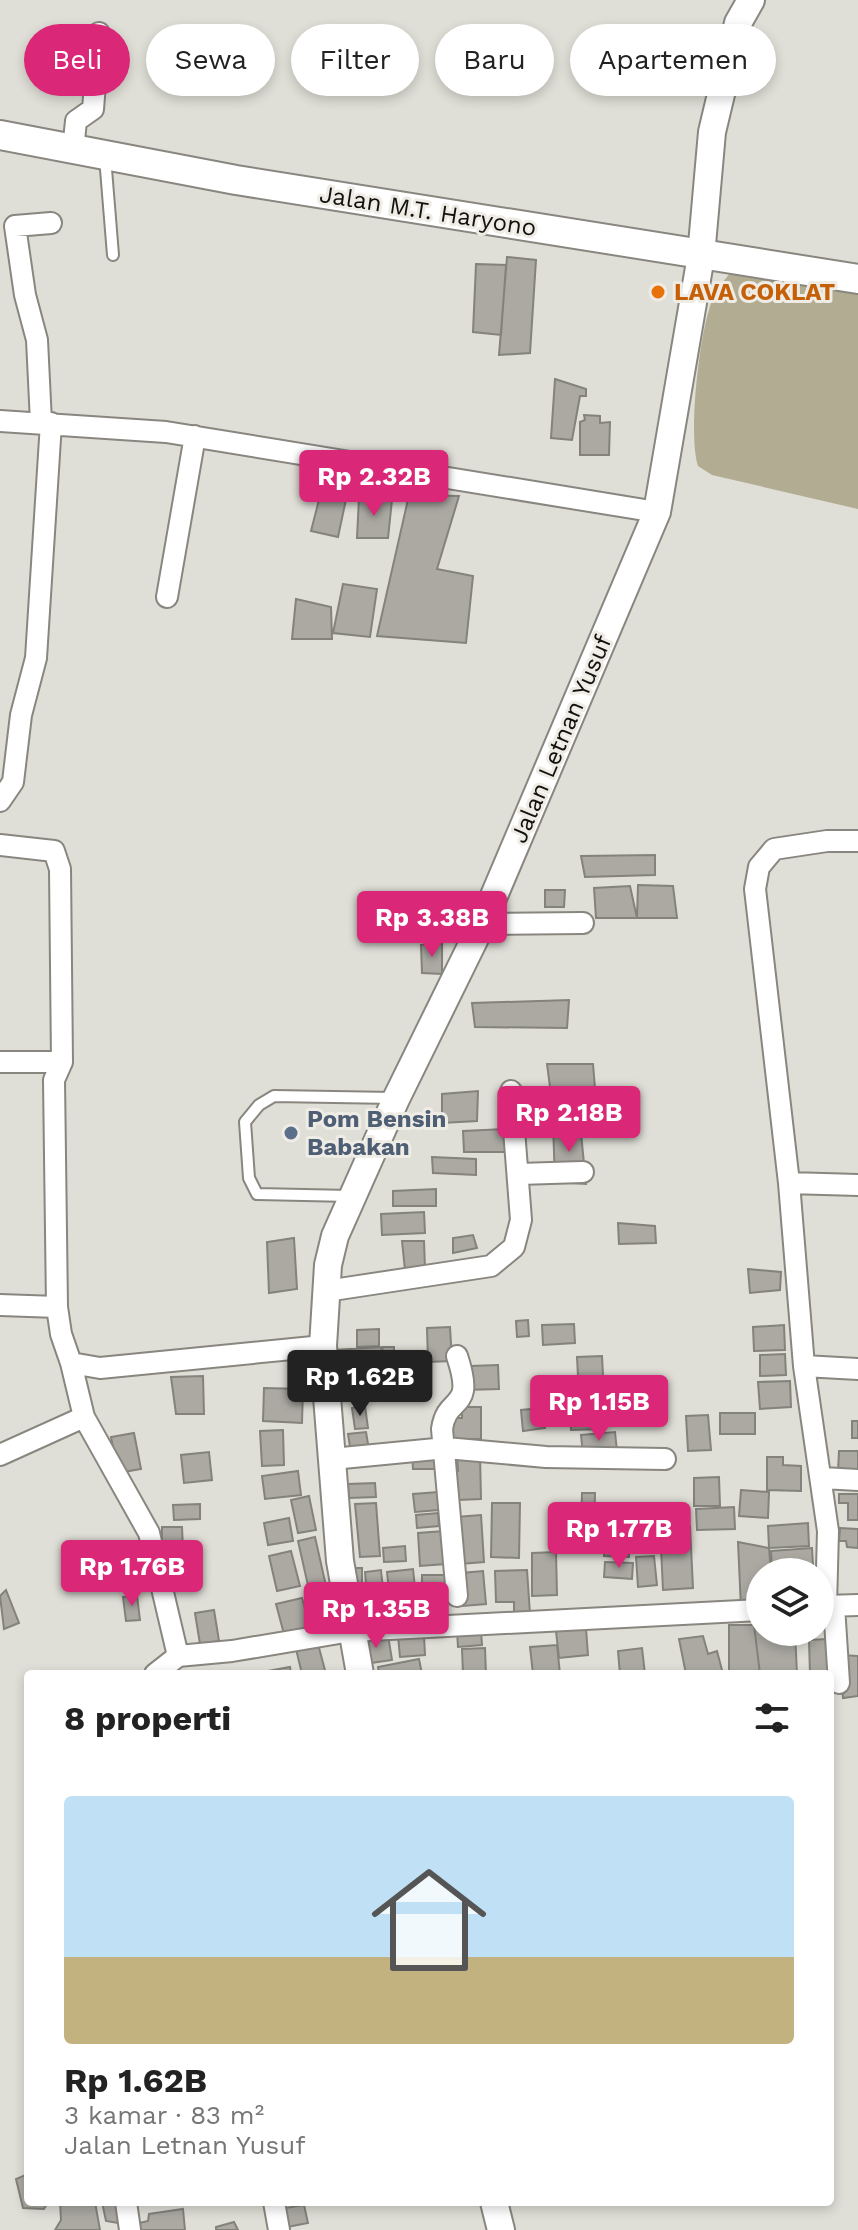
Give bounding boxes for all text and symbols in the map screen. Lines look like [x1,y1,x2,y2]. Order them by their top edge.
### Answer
chip: Beli [24,24,130,96]
chip: Sewa [146,24,275,96]
chip: Filter [291,24,419,96]
chip: Baru [435,24,554,96]
chip: Apartemen [570,24,776,96]
street label: Jalan M.T. Haryono [318,180,538,242]
place label: LAVA COKLAT [674,278,836,306]
marker: LAVA COKLAT [649,283,667,301]
pin: Rp 2.32B [291,450,457,518]
text: Rp 2.32B [317,461,431,491]
street label: Jalan Letnan Yusuf [505,630,618,847]
pin: Rp 3.38B [349,891,515,959]
text: Rp 3.38B [375,902,489,932]
pin: Rp 2.18B [486,1086,652,1154]
text: Rp 2.18B [515,1097,623,1127]
place label: Pom Bensin Babakan [307,1105,446,1161]
marker: Pom Bensin Babakan [282,1124,300,1142]
pin: Rp 1.62B [277,1350,443,1418]
text: Rp 1.62B [305,1361,415,1391]
pin: Rp 1.15B [516,1375,682,1443]
text: Rp 1.15B [548,1386,650,1416]
pin: Rp 1.77B [536,1502,702,1570]
text: Rp 1.77B [566,1513,672,1543]
pin: Rp 1.76B [49,1540,215,1608]
text: Rp 1.76B [79,1551,185,1581]
map controls [746,1558,834,1646]
button: layers [746,1558,834,1646]
pin: Rp 1.35B [293,1582,459,1650]
text: Rp 1.35B [322,1593,430,1623]
icon: filters [750,1696,794,1740]
text: 8 properti [64,1698,231,1738]
icon: home [357,1848,501,1992]
text: Rp 1.62B [64,2060,207,2100]
text: 3 kamar · 83 m² [64,2100,264,2130]
text: Jalan Letnan Yusuf [64,2130,305,2160]

